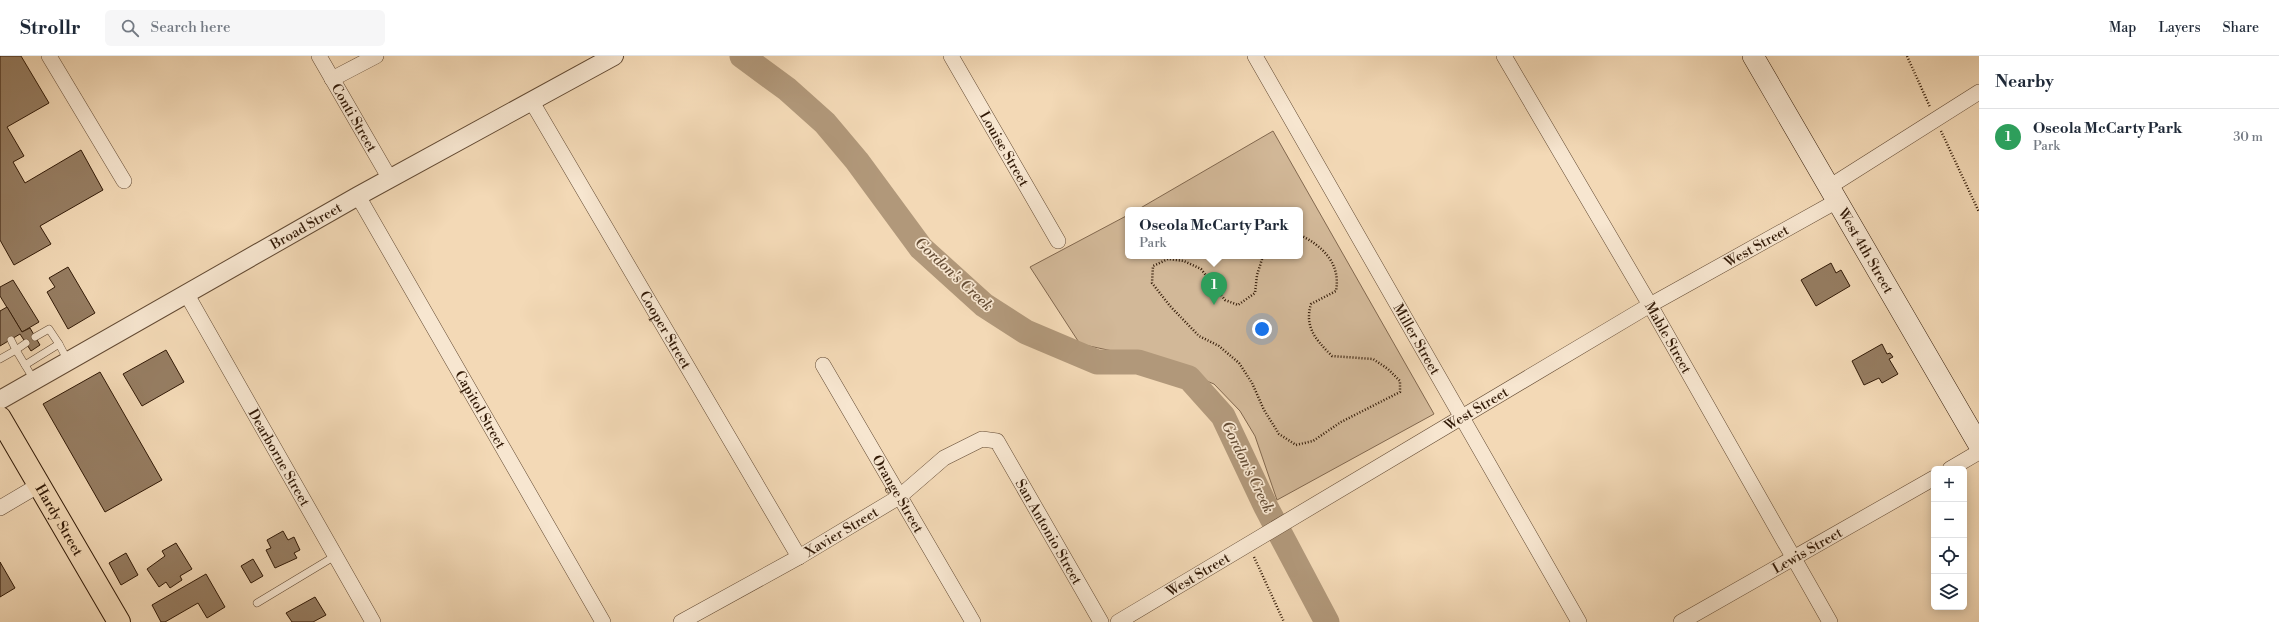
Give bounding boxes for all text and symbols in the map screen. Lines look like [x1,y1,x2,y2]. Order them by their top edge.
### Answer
search box [105,10,385,46]
text: Strollr [20,16,81,40]
icon: search [119,17,141,39]
text: Search here [151,18,231,37]
text: Map [2109,19,2136,37]
text: Layers [2158,19,2201,37]
text: Share [2223,19,2259,37]
text: Nearby [1995,71,2054,93]
street label: Conti Street [327,80,381,156]
street label: Louise Street [975,108,1033,190]
text: Oseola McCarty Park [2033,119,2182,138]
text: 1 [2005,129,2011,145]
text: 30 m [2233,129,2263,145]
text: Park [2033,138,2060,154]
street label: Broad Street [266,199,345,255]
street label: West 4th Street [1833,204,1897,297]
popup [1125,207,1303,259]
text: Oseola McCarty Park [1139,216,1289,235]
street label: West Street [1721,222,1792,272]
water label: Gordon's Creek [911,233,997,316]
text: Park [1139,235,1166,251]
pin: 1 [1201,272,1227,305]
street label: Cooper Street [635,288,695,373]
street label: Mable Street [1640,299,1695,377]
street label: Miller Street [1389,300,1444,378]
your location [1252,319,1272,339]
street label: Capitol Street [450,368,509,452]
street label: West Street [1441,383,1512,436]
street label: Dearborne Street [244,406,313,510]
water label: Gordon's Creek [1217,418,1278,516]
street label: Orange Street [867,452,927,537]
map controls [1931,466,1967,610]
button: + [1931,466,1967,502]
street label: San Antonio Street [1011,476,1086,588]
street label: Hardy Street [31,481,87,560]
button: − [1931,502,1967,538]
street label: Xavier Street [801,504,882,562]
street label: Lewis Street [1769,524,1846,578]
button: locate [1931,538,1967,574]
street label: West Street [1162,549,1234,602]
button: layers [1931,574,1967,610]

